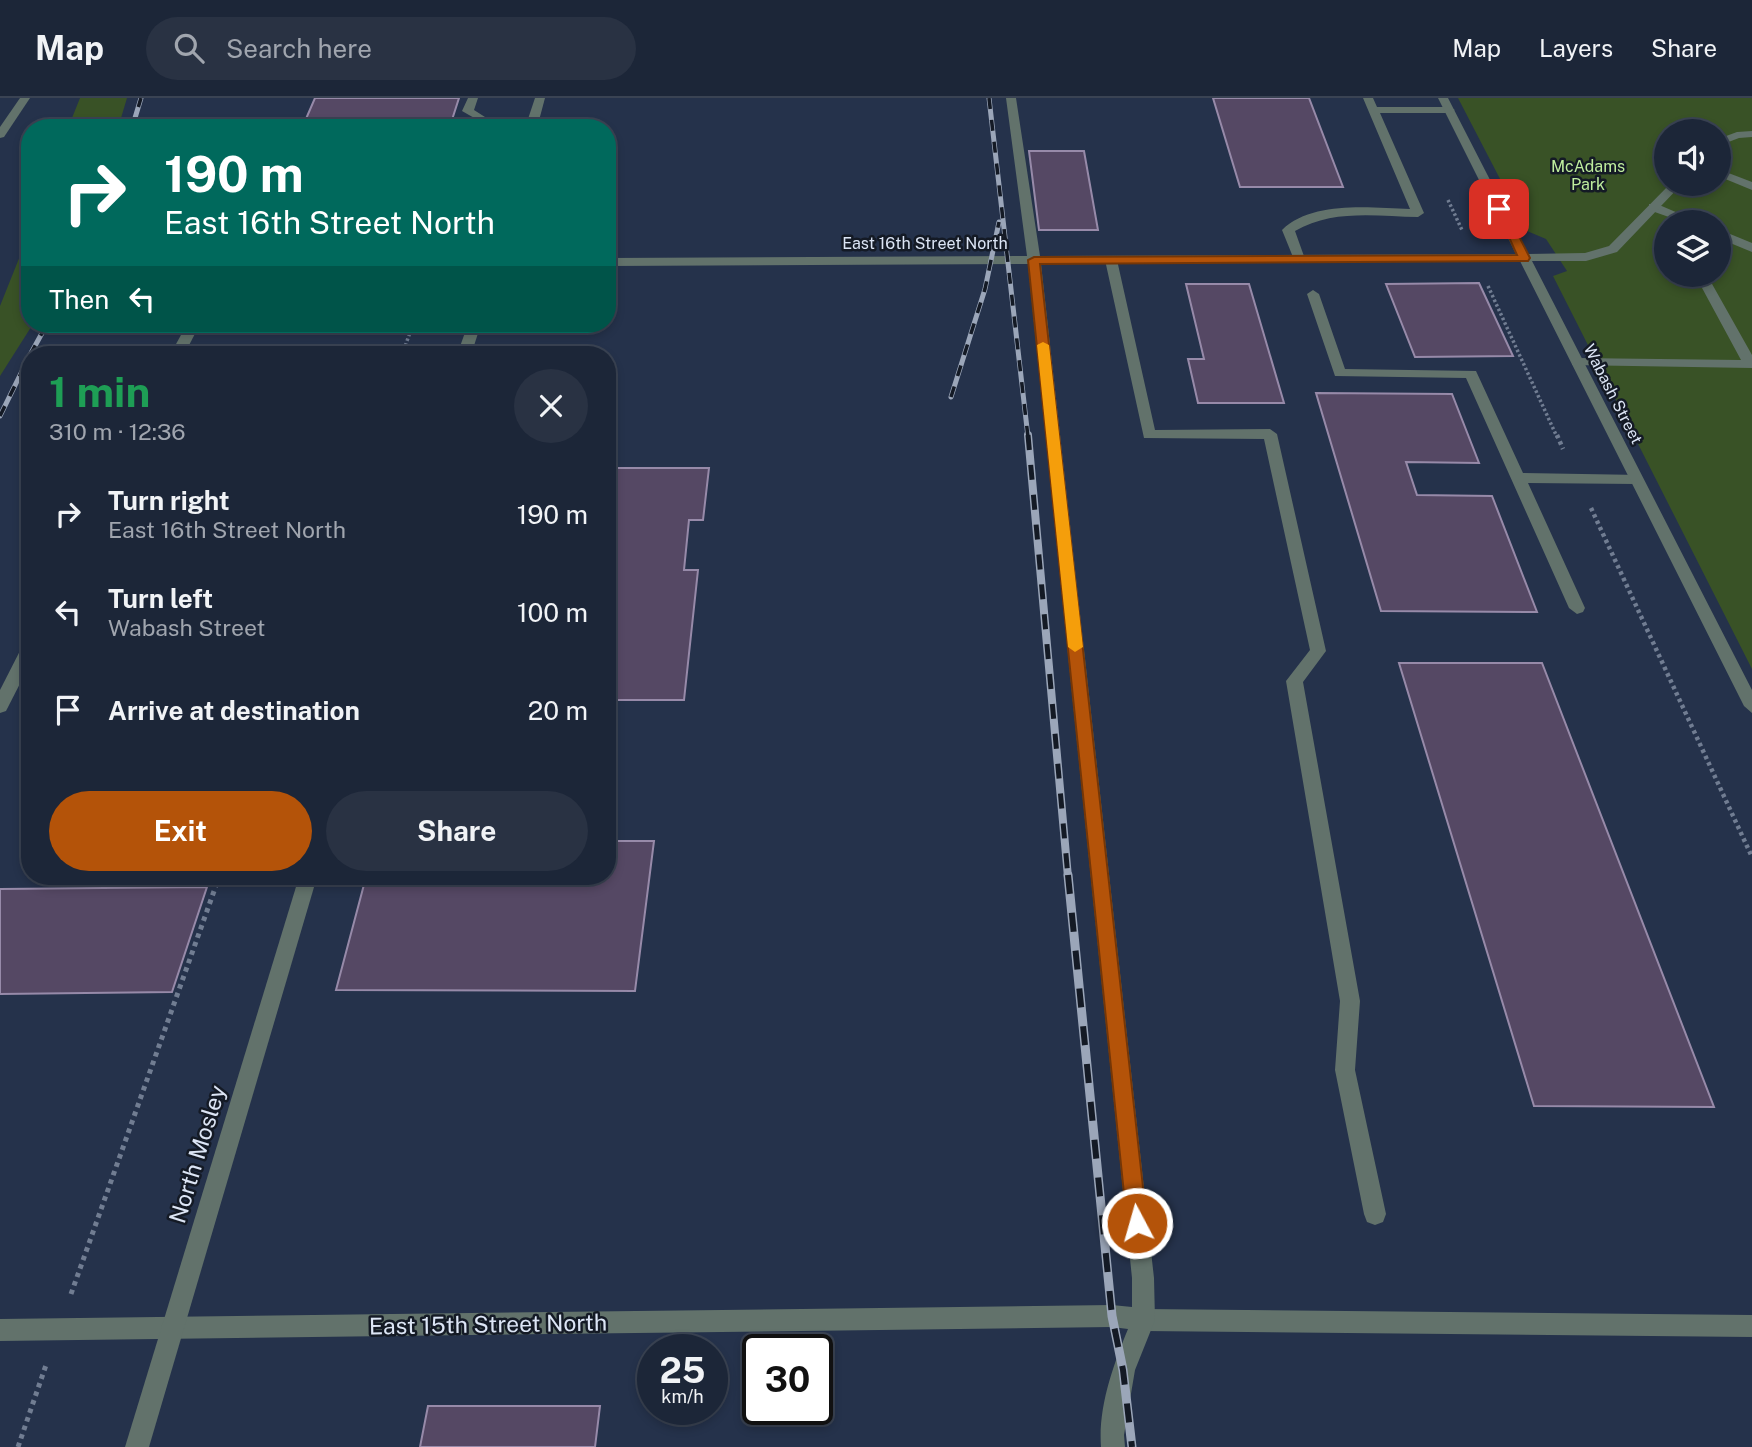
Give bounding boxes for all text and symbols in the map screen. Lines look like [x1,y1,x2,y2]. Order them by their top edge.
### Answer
search box [146,17,636,80]
text: Map [35,29,104,67]
icon: search [170,29,208,67]
text: Search here [226,33,372,64]
text: Map [1452,34,1501,62]
text: Layers [1539,34,1613,62]
text: Share [1651,34,1717,62]
map controls [1654,119,1731,287]
button: sound [1654,119,1731,196]
text: 190 m [164,145,304,203]
icon: right [49,147,140,238]
park label: McAdams Park [1551,157,1625,194]
pin [1469,179,1529,239]
icon: arrive [1480,190,1518,228]
text: East 16th Street North [164,204,495,241]
button: layers [1654,210,1731,287]
street label: East 16th Street North [842,234,1008,253]
icon: left [123,280,161,318]
text: Then [49,284,109,315]
street label: Wabash Street [1580,341,1646,447]
text: 1 min [49,367,150,416]
button: close [514,369,588,443]
text: 310 m · 12:36 [49,418,186,445]
text: Turn right [108,485,230,516]
icon: right [49,495,87,533]
text: 190 m [517,499,588,530]
text: East 16th Street North [108,516,346,543]
text: Turn left [108,583,213,614]
icon: left [49,593,87,631]
text: 100 m [517,597,588,628]
text: Wabash Street [108,614,266,641]
icon: arrive [49,691,87,729]
text: Arrive at destination [108,695,360,726]
text: 20 m [528,695,588,726]
button: Exit [49,791,312,871]
button: Share [326,791,588,871]
street label: North Mosley [163,1082,231,1226]
position arrow [1100,1186,1174,1260]
street label: East 15th Street North [369,1308,607,1340]
speed limit sign: 30 [742,1334,833,1425]
text: 25 [660,1350,705,1391]
text: km/h [661,1386,704,1407]

